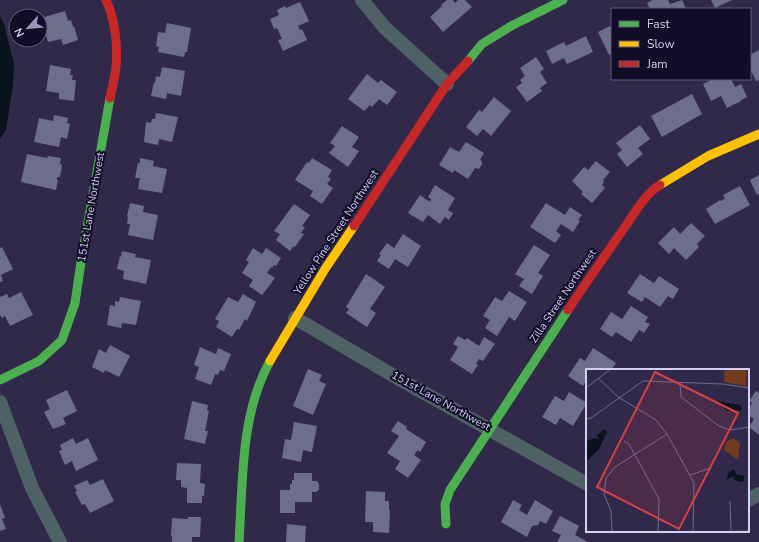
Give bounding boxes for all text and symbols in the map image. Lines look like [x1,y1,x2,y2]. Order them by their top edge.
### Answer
north arrow [8,8,48,48]
legend [611,8,751,80]
text: Fast [647,16,670,32]
text: N [11,25,28,39]
text: Slow [647,36,675,52]
text: Jam [646,56,668,72]
street label: 151st Lane Northwest [74,151,108,263]
street label: Yellow Pine Street Northwest [289,167,382,298]
street label: Zilla Street Northwest [526,246,600,346]
street label: 151st Lane Northwest [389,368,493,435]
inset map [586,369,749,532]

